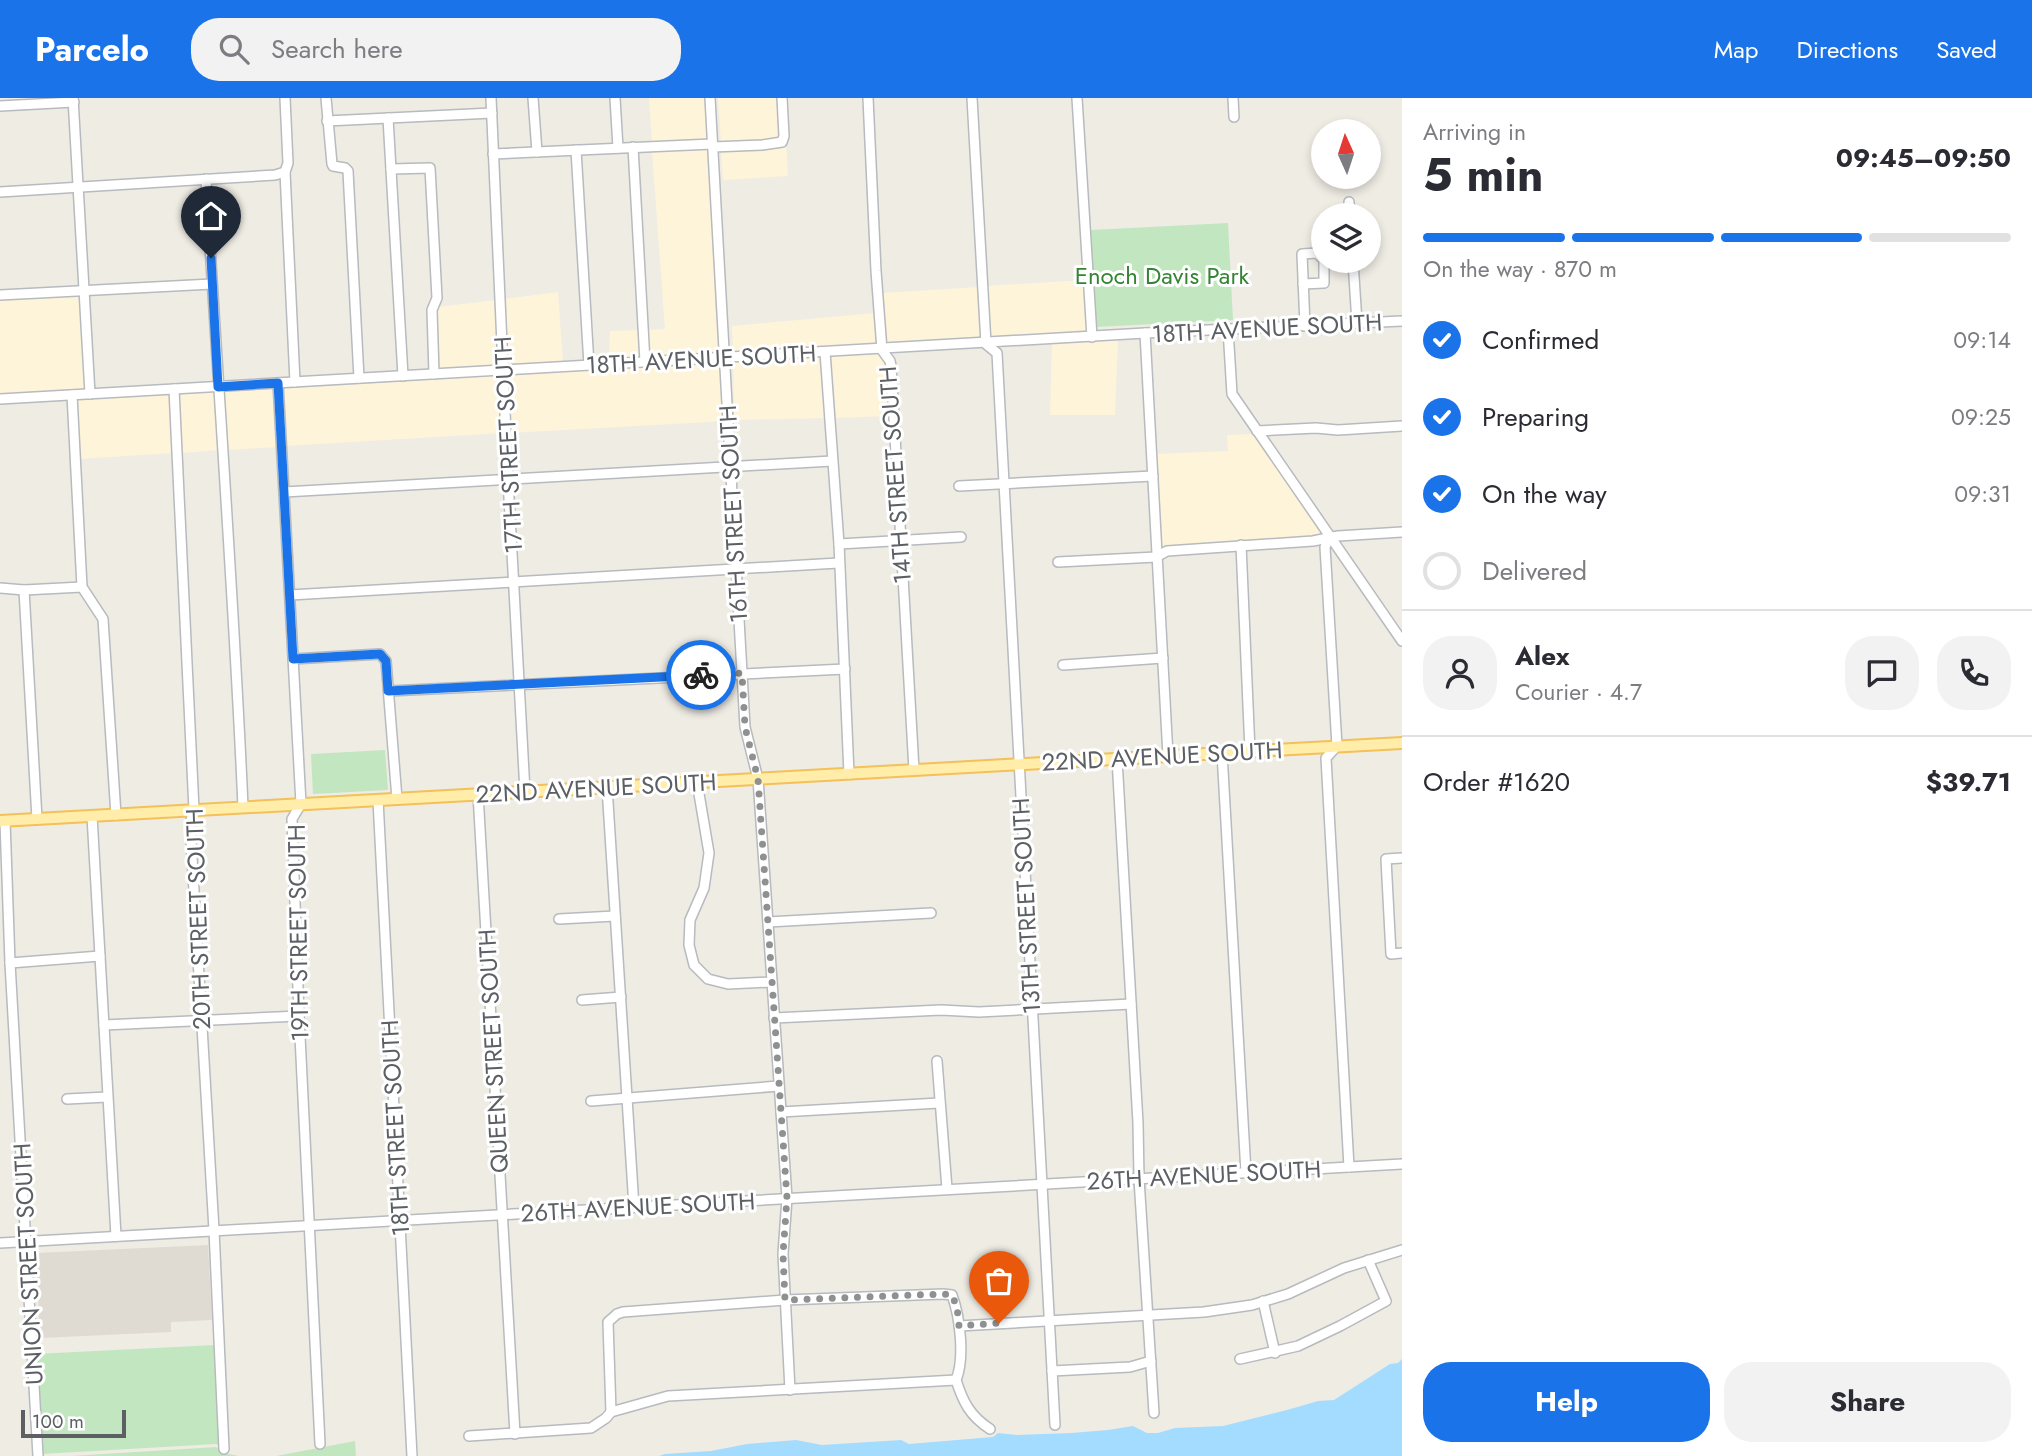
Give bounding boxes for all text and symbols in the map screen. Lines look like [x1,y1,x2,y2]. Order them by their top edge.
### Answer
search box [191,18,681,81]
text: Parcelo [35,26,149,73]
icon: search [215,30,253,68]
text: Search here [271,30,403,68]
text: Map [1714,32,1759,67]
text: Directions [1797,32,1898,67]
text: Saved [1936,32,1997,67]
text: Arriving in [1423,115,1526,149]
north arrow [1311,119,1381,189]
map controls [1311,119,1381,273]
text: 09:45–09:50 [1836,139,2011,177]
text: 5 min [1423,142,1543,208]
pin [181,186,241,258]
icon: home [192,197,230,235]
button: layers [1311,203,1381,273]
text: On the way · 870 m [1423,252,1617,286]
park label: Enoch Davis Park [1075,258,1250,293]
street label: 18TH AVENUE SOUTH [1151,304,1383,352]
icon: check [1423,321,1461,359]
text: Confirmed [1482,321,1599,359]
text: 09:14 [1953,323,2011,357]
street label: 17TH STREET SOUTH [485,335,531,555]
street label: 18TH AVENUE SOUTH [585,335,817,383]
street label: 14TH STREET SOUTH [870,365,920,585]
icon: check [1423,398,1461,436]
text: Preparing [1482,398,1589,436]
text: 09:25 [1951,400,2011,434]
street label: 16TH STREET SOUTH [710,404,756,624]
icon: check [1423,475,1461,513]
text: On the way [1482,475,1607,513]
text: 09:31 [1954,477,2011,511]
text: Delivered [1482,552,1587,590]
button: person [1423,636,1497,710]
button: chat [1845,636,1919,710]
button: phone [1937,636,2011,710]
text: Alex [1515,637,1569,675]
courier [666,640,736,710]
icon: bike [682,656,720,694]
text: Courier · 4.7 [1515,675,1642,709]
street label: 22ND AVENUE SOUTH [1041,732,1283,780]
text: Order #1620 [1423,763,1570,801]
text: $39.71 [1926,763,2011,801]
street label: 22ND AVENUE SOUTH [475,764,717,812]
street label: 13TH STREET SOUTH [1003,797,1049,1015]
street label: 20TH STREET SOUTH [177,808,219,1030]
street label: 19TH STREET SOUTH [279,824,317,1042]
street label: QUEEN STREET SOUTH [469,928,517,1174]
street label: 18TH STREET SOUTH [372,1019,418,1237]
street label: UNION STREET SOUTH [4,1142,52,1386]
street label: 26TH AVENUE SOUTH [1086,1151,1322,1199]
street label: 26TH AVENUE SOUTH [520,1183,756,1231]
pin [969,1251,1029,1323]
icon: bag [980,1262,1018,1300]
button: Help [1423,1362,1710,1442]
button: Share [1724,1362,2011,1442]
scale bar [21,1407,126,1439]
text: 100 m [32,1408,84,1435]

